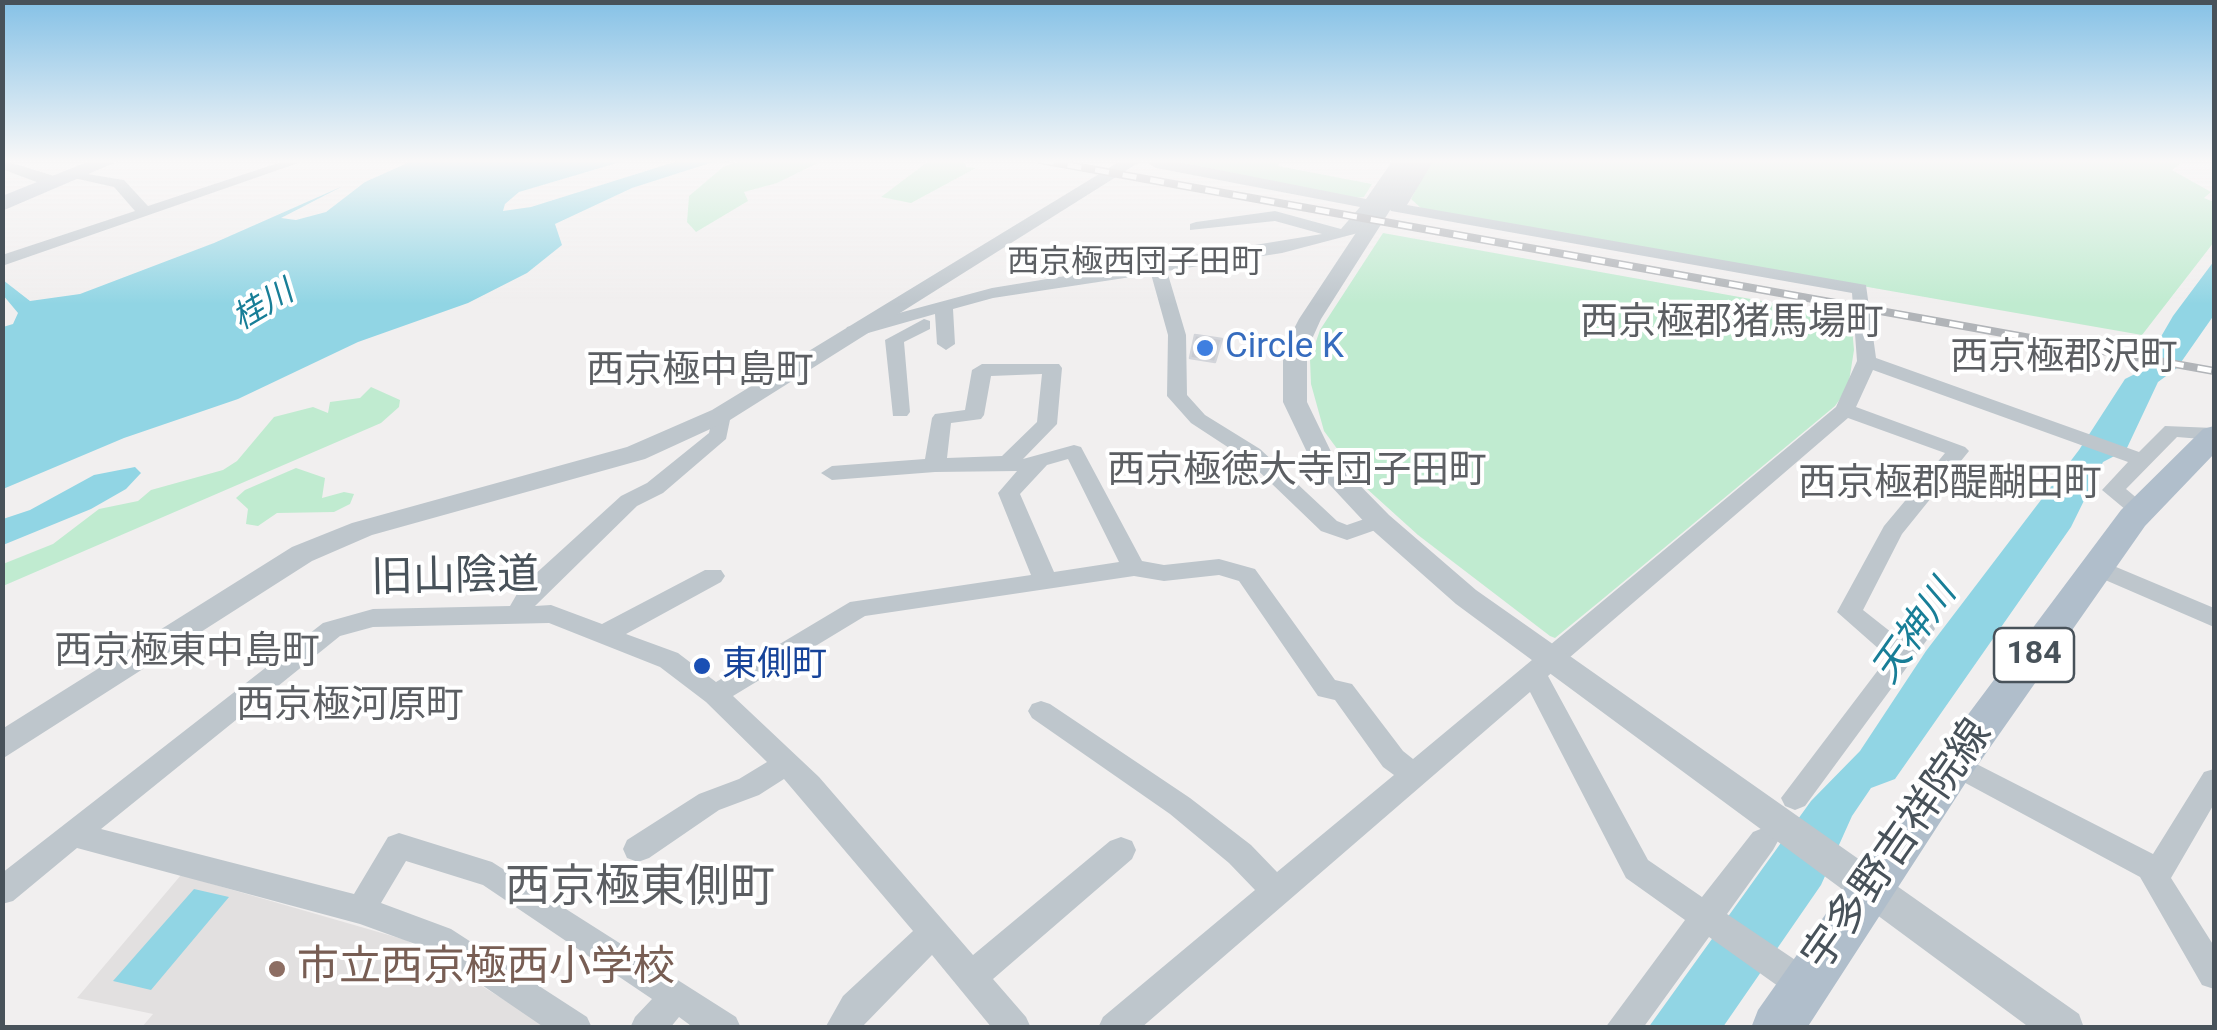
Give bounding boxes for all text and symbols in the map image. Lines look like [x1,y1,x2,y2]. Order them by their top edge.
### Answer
district label: 西京極西団子田町 [1007,245,1263,283]
water label: 桂川 [227,274,301,340]
district label: 西京極郡猪馬場町 [1580,301,1884,347]
place label: Circle K [1225,327,1344,369]
district label: 西京極郡沢町 [1950,336,2178,382]
marker: Circle K [1194,337,1216,359]
district label: 西京極中島町 [586,349,814,395]
district label: 西京極徳大寺団子田町 [1107,449,1487,495]
district label: 西京極郡醍醐田町 [1798,462,2102,508]
street label: 旧山陰道 [371,552,539,606]
water label: 天神川 [1865,573,1967,693]
road number: 184 [1994,628,2074,682]
district label: 西京極東中島町 [54,630,320,676]
place label: 東側町 [722,645,827,687]
marker: 東側町 [691,655,713,677]
district label: 西京極河原町 [236,684,464,730]
street label: 宇多野吉祥院線 [1794,711,2004,981]
district label: 西京極東側町 [505,863,775,917]
place label: 市立西京極西小学校 [297,944,675,994]
marker: 市立西京極西小学校 [266,958,288,980]

